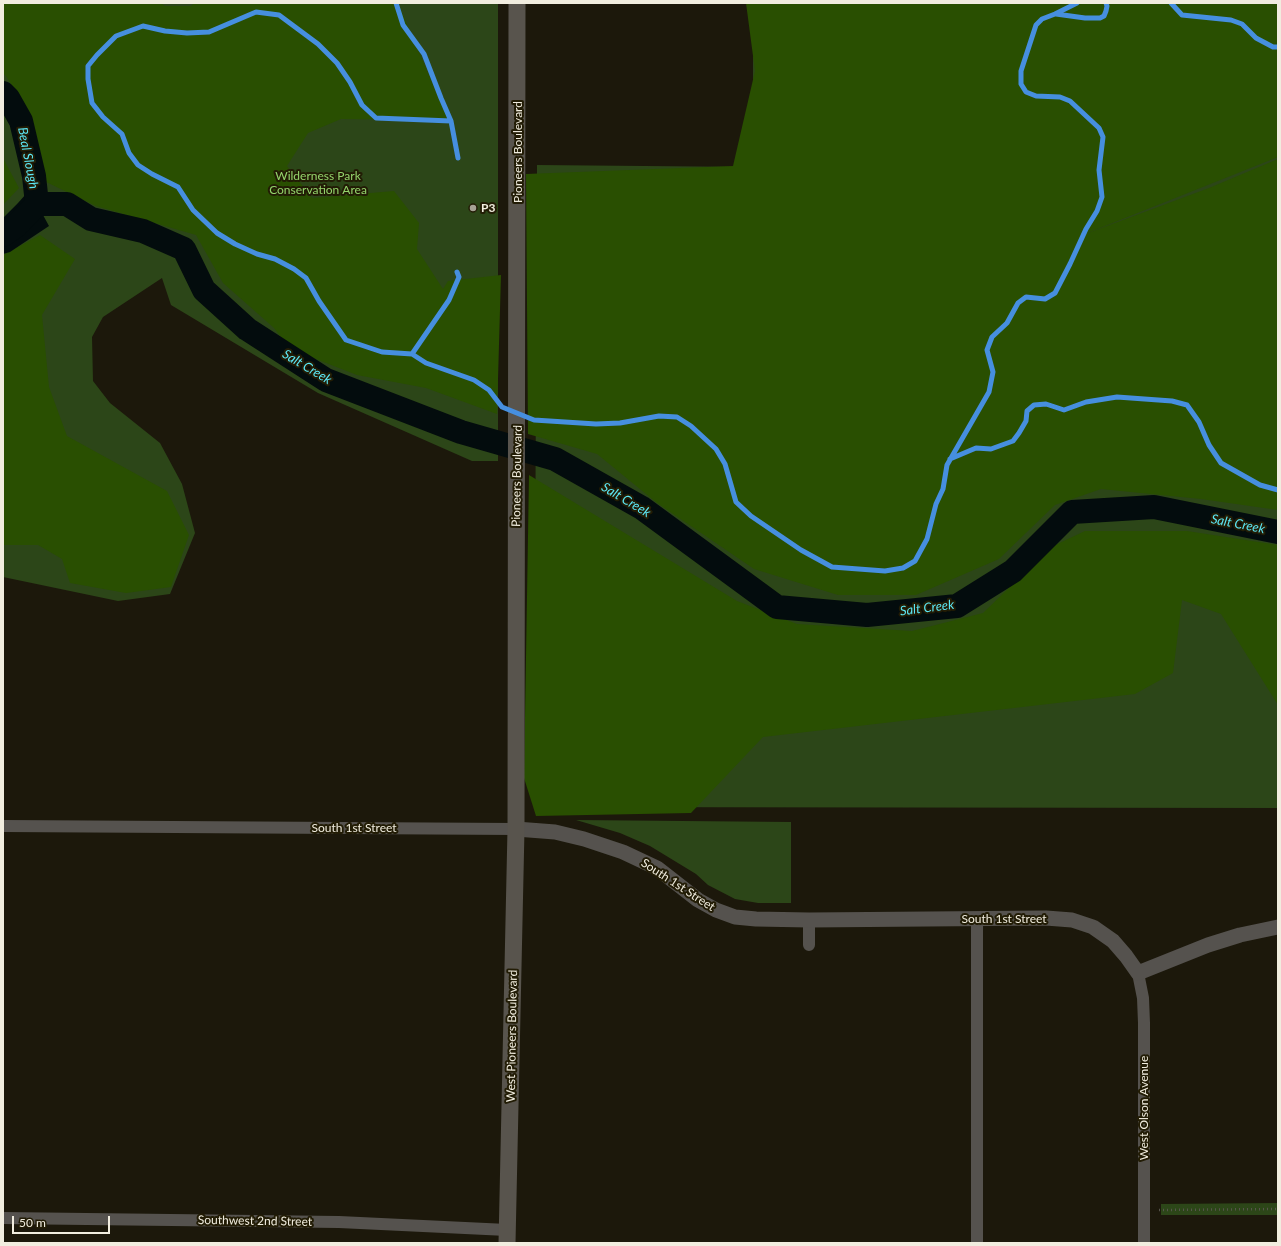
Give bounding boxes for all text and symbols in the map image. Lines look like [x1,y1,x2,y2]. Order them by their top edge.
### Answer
street label: Pioneers Boulevard [511,101,525,203]
water label: Beal Slough [14,126,42,190]
park label: Wilderness Park Conservation Area [269,169,367,197]
place label: P3 [481,201,495,215]
marker: P3 [468,203,478,213]
water label: Salt Creek [280,346,334,388]
street label: Pioneers Boulevard [509,425,525,527]
water label: Salt Creek [599,479,653,521]
water label: Salt Creek [1210,511,1266,537]
water label: Salt Creek [899,597,955,619]
street label: South 1st Street [311,821,397,835]
street label: South 1st Street [638,856,718,914]
street label: South 1st Street [961,912,1047,926]
street label: West Pioneers Boulevard [504,970,520,1102]
street label: West Olson Avenue [1137,1056,1151,1160]
scale bar [14,1208,112,1234]
street label: Southwest 2nd Street [198,1213,312,1229]
text: 50 m [19,1215,46,1230]

